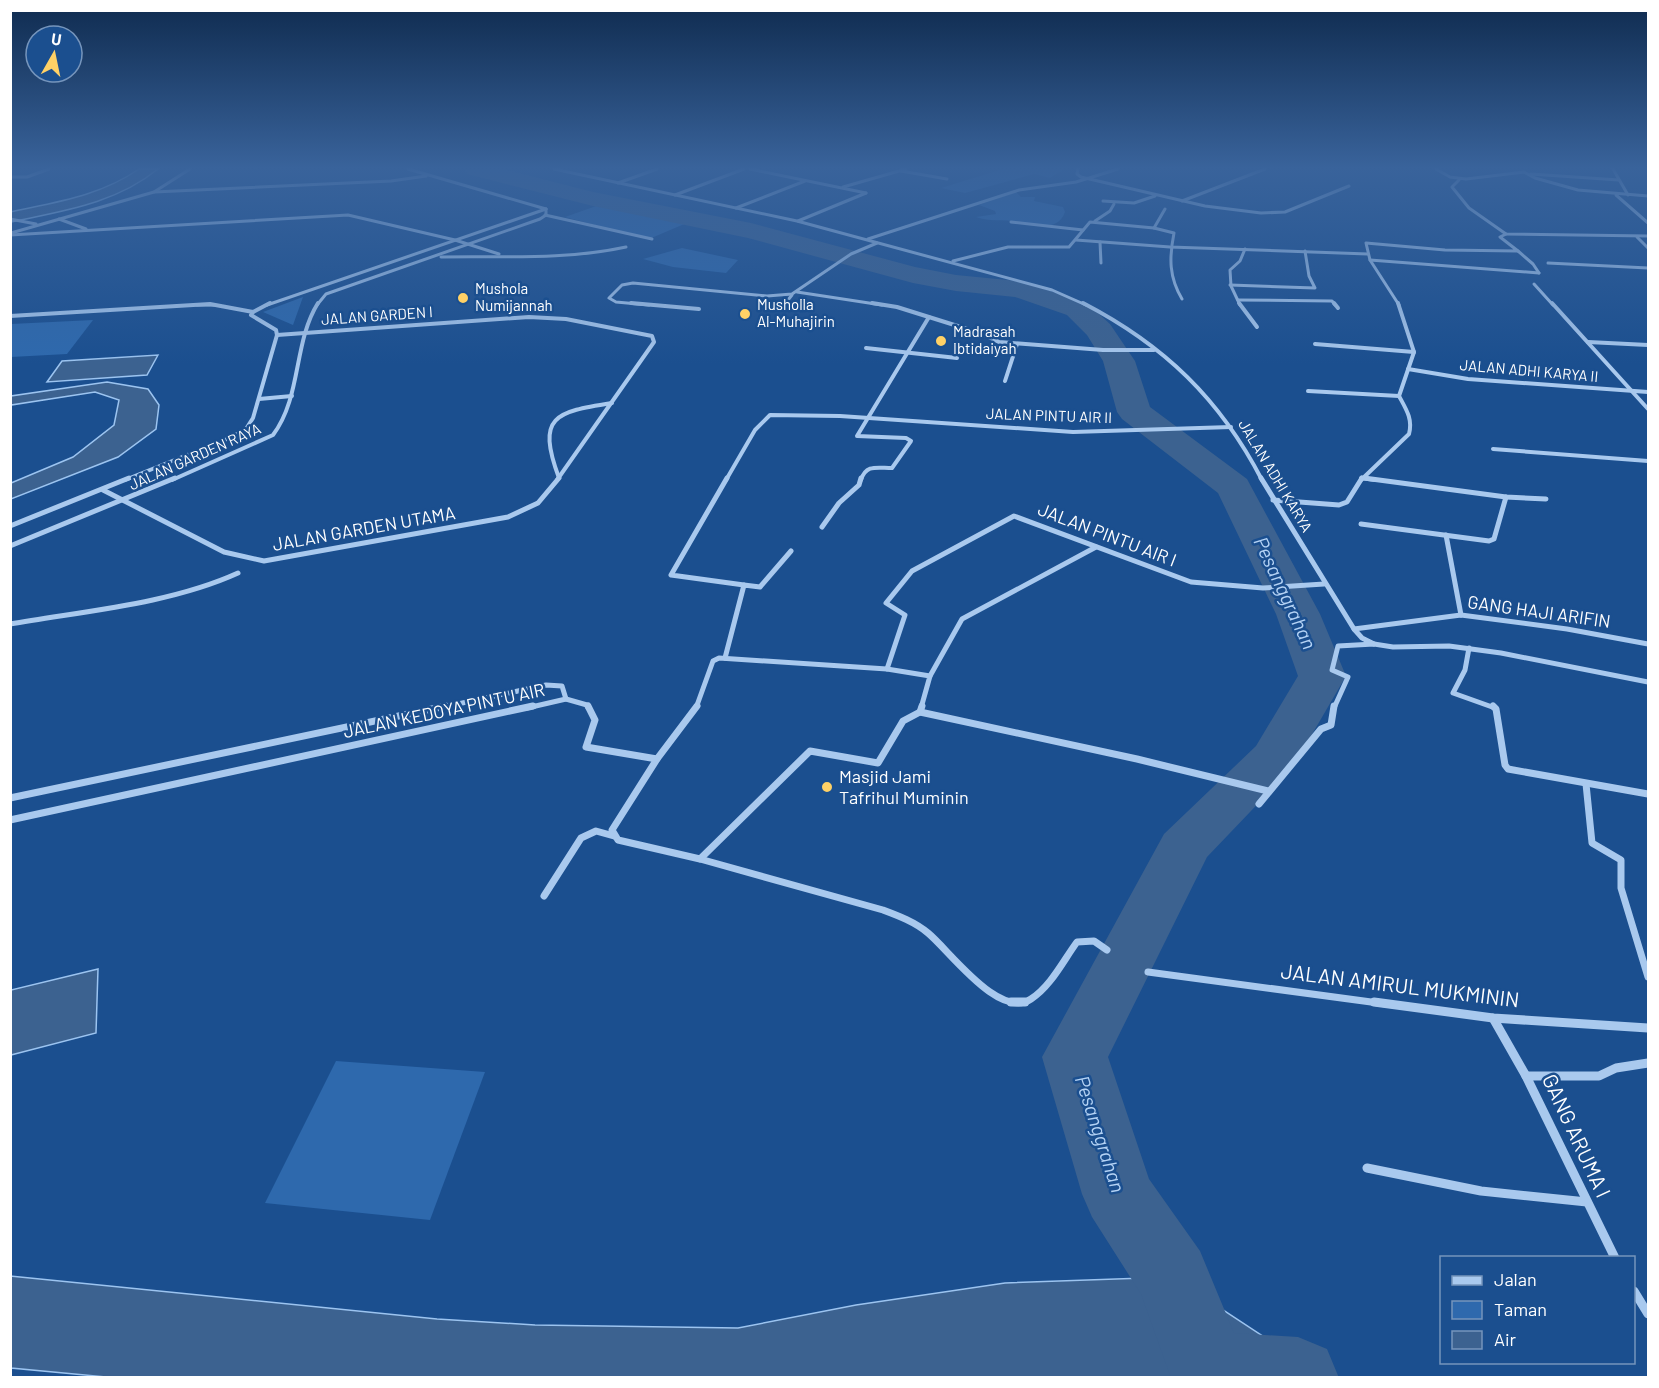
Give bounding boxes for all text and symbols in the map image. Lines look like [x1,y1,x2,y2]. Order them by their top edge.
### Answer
north arrow [24,24,84,84]
text: U [50,29,63,49]
place label: Mushola Numijannah [475,279,553,314]
marker: Mushola Numijannah [456,291,470,305]
place label: Musholla Al-Muhajirin [757,295,835,330]
street label: JALAN GARDEN I [321,302,433,328]
marker: Musholla Al-Muhajirin [738,307,752,321]
place label: Madrasah Ibtidaiyah [953,322,1017,357]
marker: Madrasah Ibtidaiyah [934,334,948,348]
street label: JALAN ADHI KARYA II [1459,355,1599,385]
street label: JALAN PINTU AIR II [986,404,1112,426]
street label: JALAN ADHI KARYA [1235,416,1317,535]
street label: JALAN GARDEN RAYA [126,419,263,493]
street label: JALAN PINTU AIR I [1035,498,1180,571]
street label: JALAN GARDEN UTAMA [271,501,457,555]
water label: Pesanggrahan [1249,533,1322,653]
street label: GANG HAJI ARIFIN [1466,590,1612,632]
street label: JALAN KEDOYA PINTU AIR [341,678,547,742]
place label: Masjid Jami Tafrihul Muminin [839,765,969,808]
marker: Masjid Jami Tafrihul Muminin [820,780,834,794]
street label: JALAN AMIRUL MUKMININ [1279,957,1521,1012]
street label: GANG ARUMA I [1538,1070,1617,1201]
water label: Pesanggrahan [1071,1072,1131,1195]
legend [1440,1256,1635,1364]
text: Jalan [1494,1268,1537,1290]
text: Taman [1494,1298,1547,1320]
text: Air [1494,1328,1517,1350]

